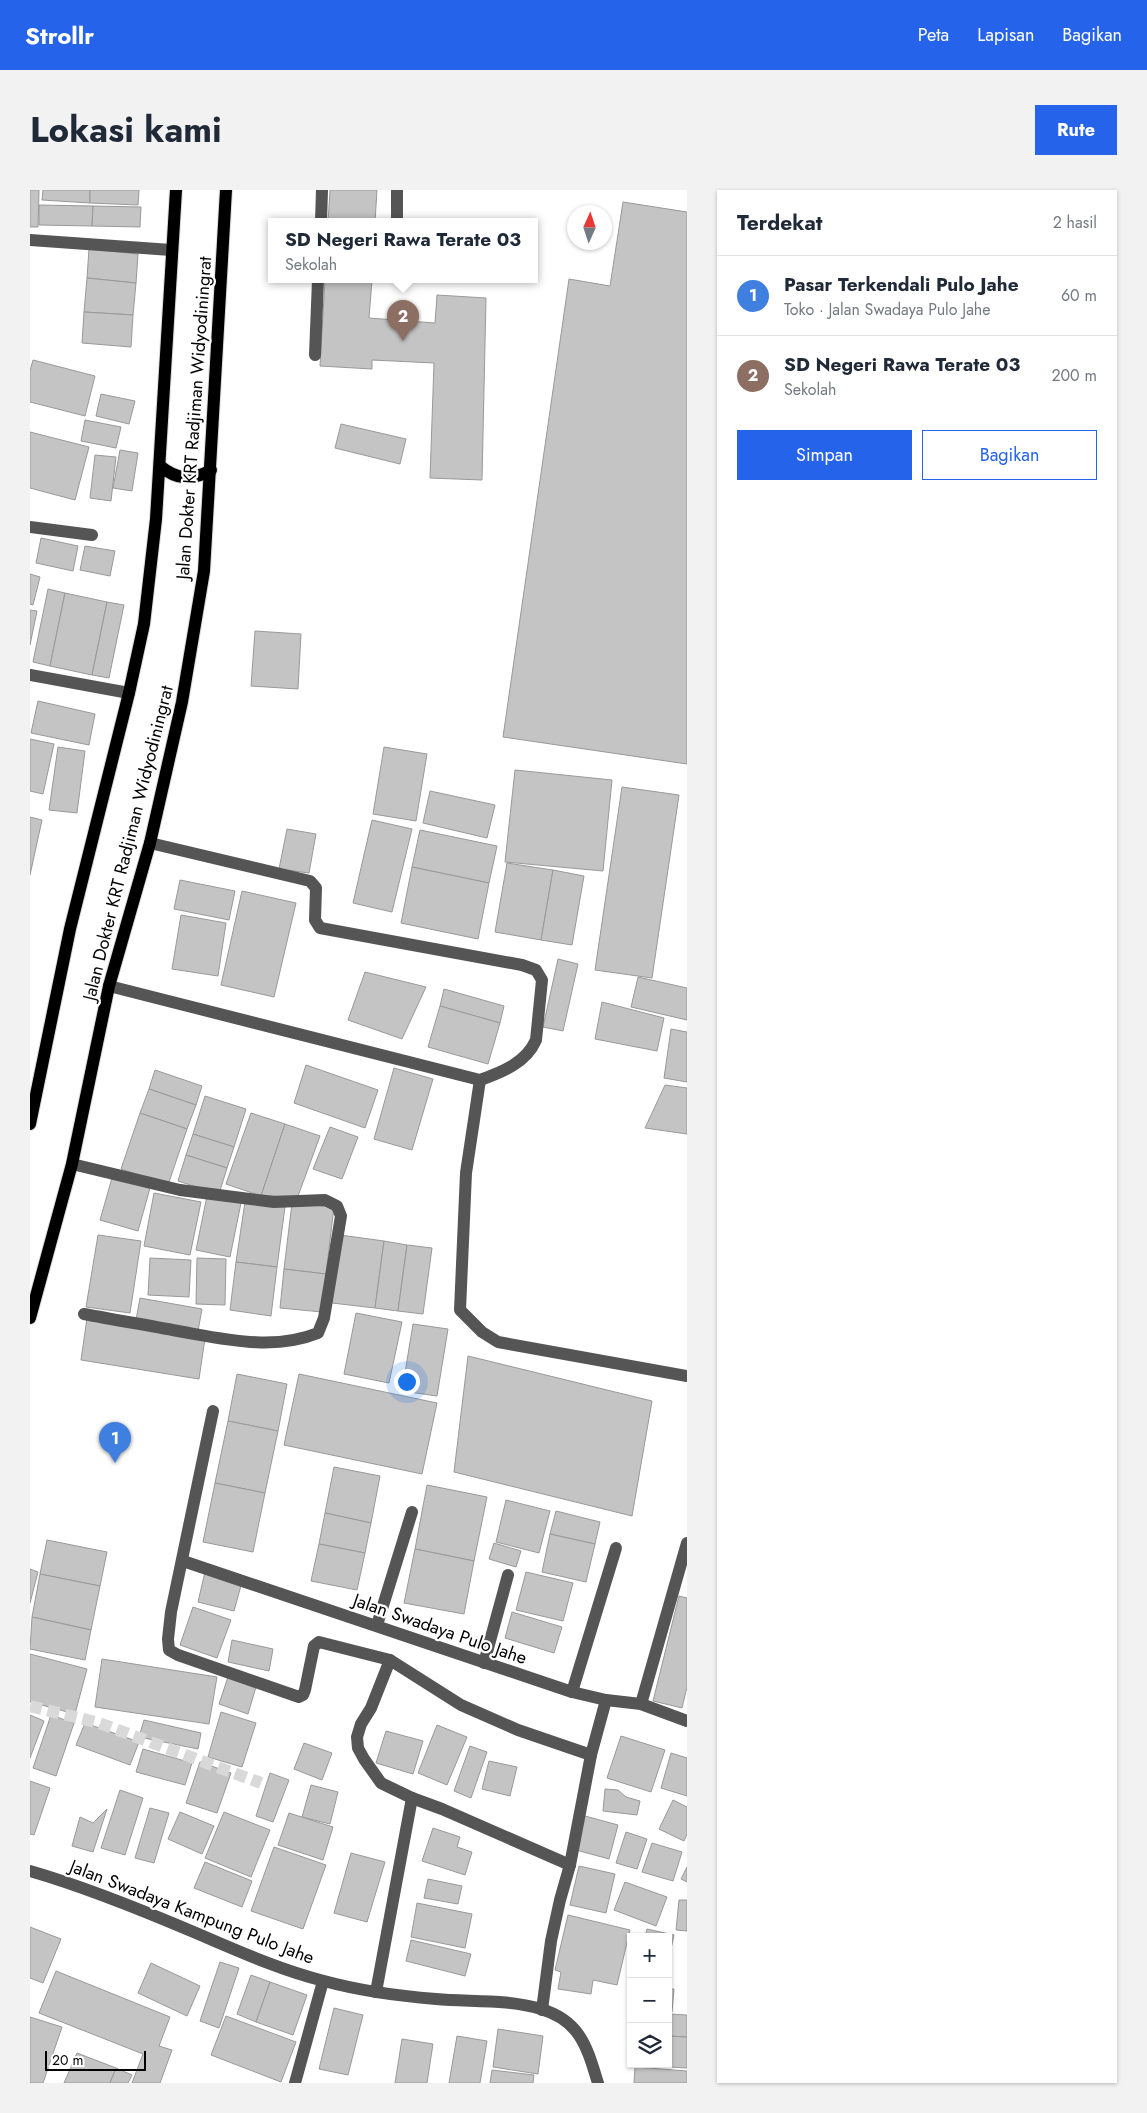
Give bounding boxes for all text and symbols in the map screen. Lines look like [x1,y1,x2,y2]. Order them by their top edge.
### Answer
text: Strollr [25,18,94,53]
text: Peta [918,22,949,48]
text: Lapisan [977,22,1034,48]
text: Bagikan [1062,22,1122,48]
text: Lokasi kami [30,105,222,155]
button: Rute [1035,105,1117,155]
north arrow [567,205,612,250]
text: Terdekat [737,208,822,238]
text: 2 hasil [1053,211,1097,234]
popup [268,218,538,283]
text: SD Negeri Rawa Terate 03 [285,226,521,253]
text: Sekolah [285,253,337,276]
street label: Jalan Dokter KRT Radjiman Widyodiningrat [170,255,218,582]
text: Pasar Terkendali Pulo Jahe [784,271,1019,298]
text: 1 [749,284,757,307]
text: 60 m [1061,284,1097,307]
text: Toko · Jalan Swadaya Pulo Jahe [784,298,990,321]
pin: 2 [387,300,419,341]
text: SD Negeri Rawa Terate 03 [784,351,1020,378]
text: 2 [748,364,758,387]
text: 200 m [1051,364,1097,387]
text: Sekolah [784,378,836,401]
button: Simpan [737,430,912,480]
button: Bagikan [922,430,1097,480]
street label: Jalan Dokter KRT Radjiman Widyodiningrat [76,682,180,1005]
your location [394,1369,420,1395]
pin: 1 [99,1422,131,1463]
street label: Jalan Swadaya Pulo Jahe [348,1586,530,1671]
street label: Jalan Swadaya Kampung Pulo Jahe [64,1853,318,1971]
map controls [627,1933,672,2068]
button: + [627,1933,672,1978]
button: − [627,1978,672,2023]
button: layers [627,2023,672,2068]
scale bar [45,2048,146,2071]
text: 20 m [52,2050,84,2070]

